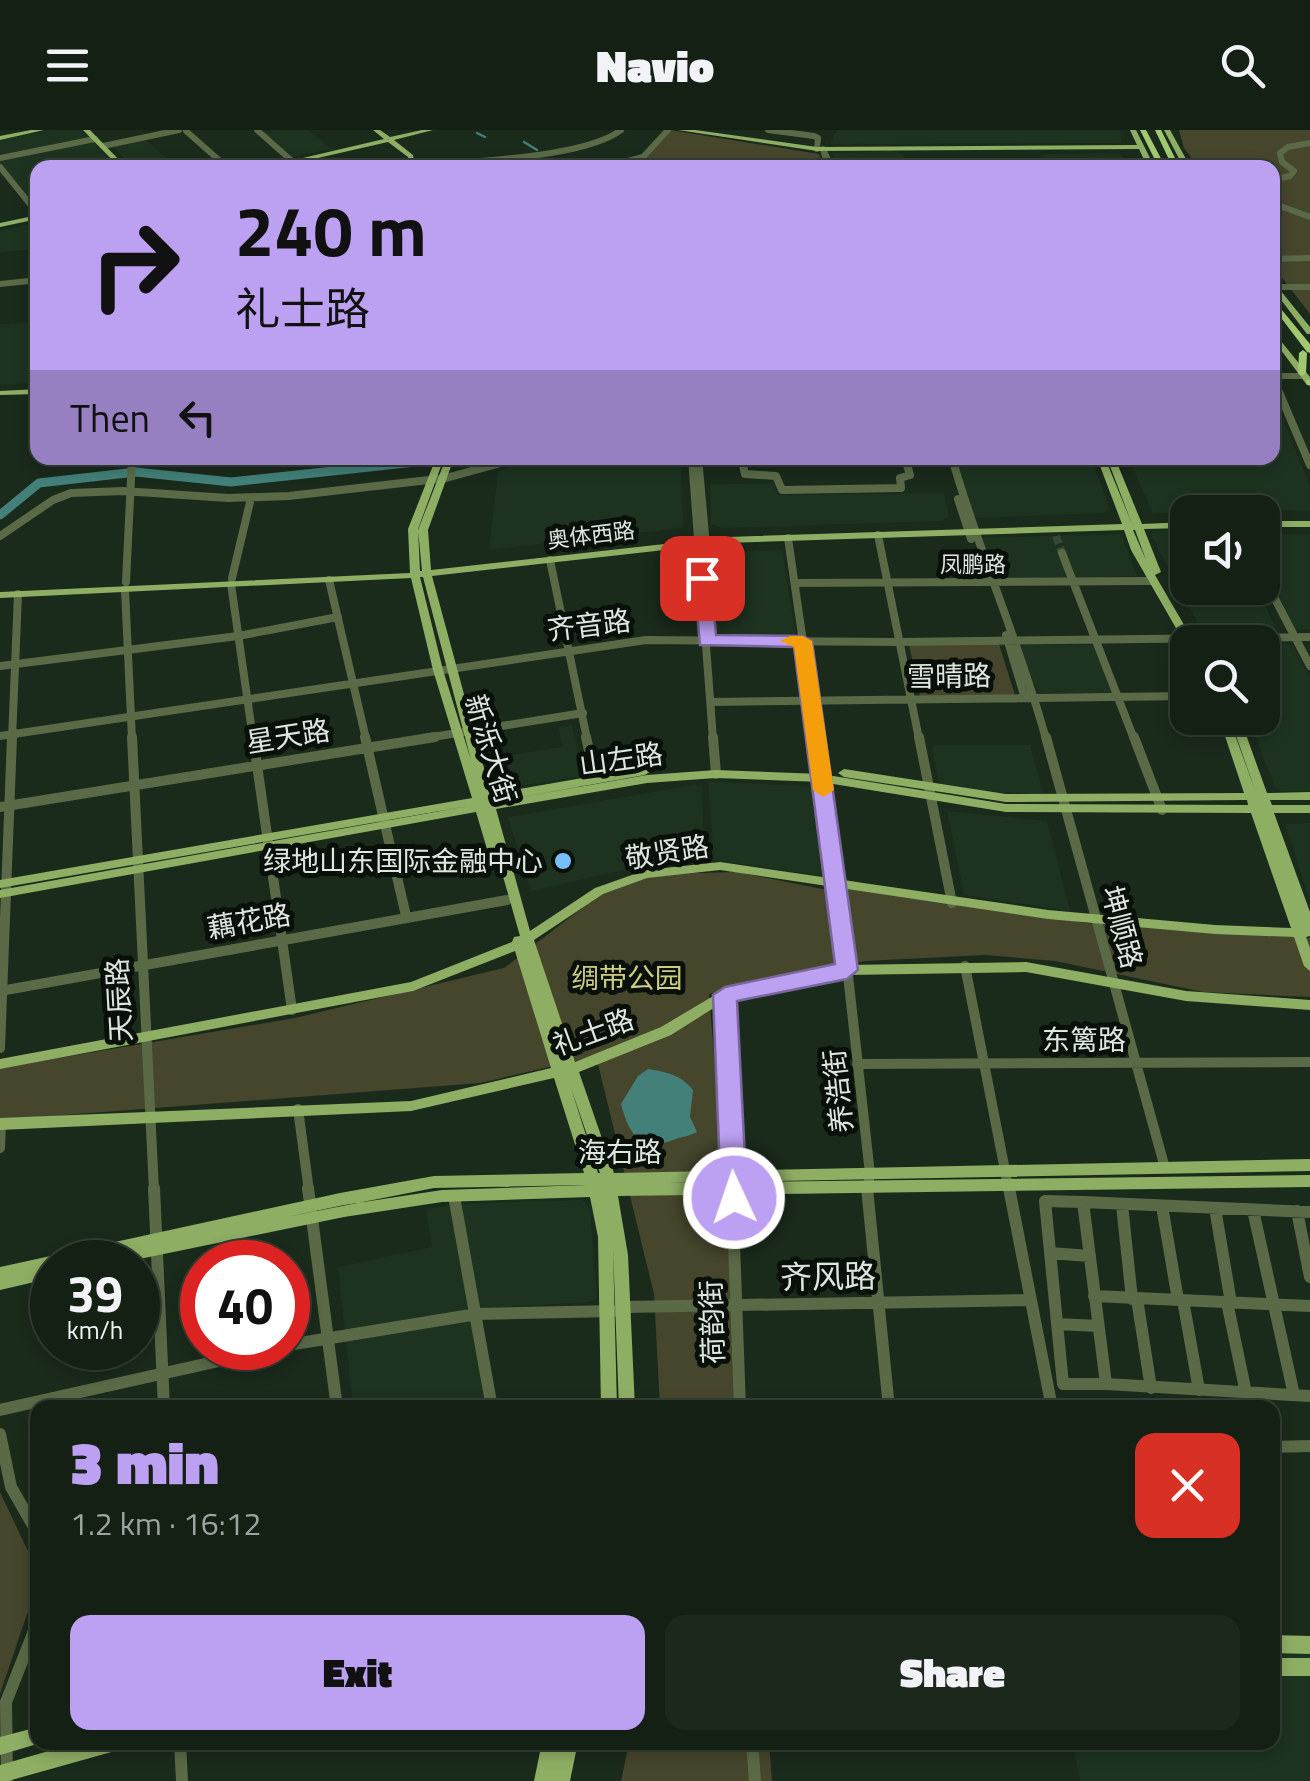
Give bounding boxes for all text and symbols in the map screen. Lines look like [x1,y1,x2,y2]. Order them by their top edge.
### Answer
text: Navio [596,31,714,99]
icon: menu [40,38,95,93]
icon: search [1215,38,1270,93]
text: 240 m [235,177,427,283]
icon: right [70,200,200,330]
text: 礼士路 [235,274,370,342]
text: Then [70,389,150,447]
icon: left [170,390,225,445]
map controls [1170,495,1280,735]
button: sound [1170,495,1280,605]
street label: 奥体西路 [545,513,637,557]
pin [660,536,745,621]
street label: 凤鹏路 [940,547,1006,581]
icon: arrive [675,551,730,606]
street label: 齐音路 [545,598,633,651]
button: search [1170,625,1280,735]
street label: 雪晴路 [907,653,991,698]
street label: 新泺大街 [455,689,528,809]
street label: 星天路 [243,708,333,763]
street label: 山左路 [576,731,666,786]
street label: 敬贤路 [622,824,712,879]
place label: 绿地山东国际金融中心 [263,839,543,882]
marker: 绿地山东国际金融中心 [552,850,574,872]
street label: 坤顺路 [1091,881,1154,973]
street label: 藕花路 [204,892,294,949]
park label: 绸带公园 [571,956,683,999]
street label: 天辰路 [95,957,142,1043]
street label: 礼士路 [546,997,640,1066]
street label: 东篱路 [1042,1018,1126,1061]
street label: 养浩街 [812,1047,863,1135]
street label: 海右路 [578,1130,662,1173]
position arrow [682,1146,786,1250]
speed limit sign: 40 [180,1240,310,1370]
street label: 齐风路 [780,1251,876,1301]
text: 39 [67,1255,123,1331]
street label: 荷韵街 [689,1279,734,1365]
text: km/h [67,1311,123,1349]
text: 3 min [70,1416,219,1507]
button: close [1135,1433,1240,1538]
text: 1.2 km · 16:12 [70,1499,262,1547]
button: Exit [70,1615,645,1730]
button: Share [665,1615,1240,1730]

